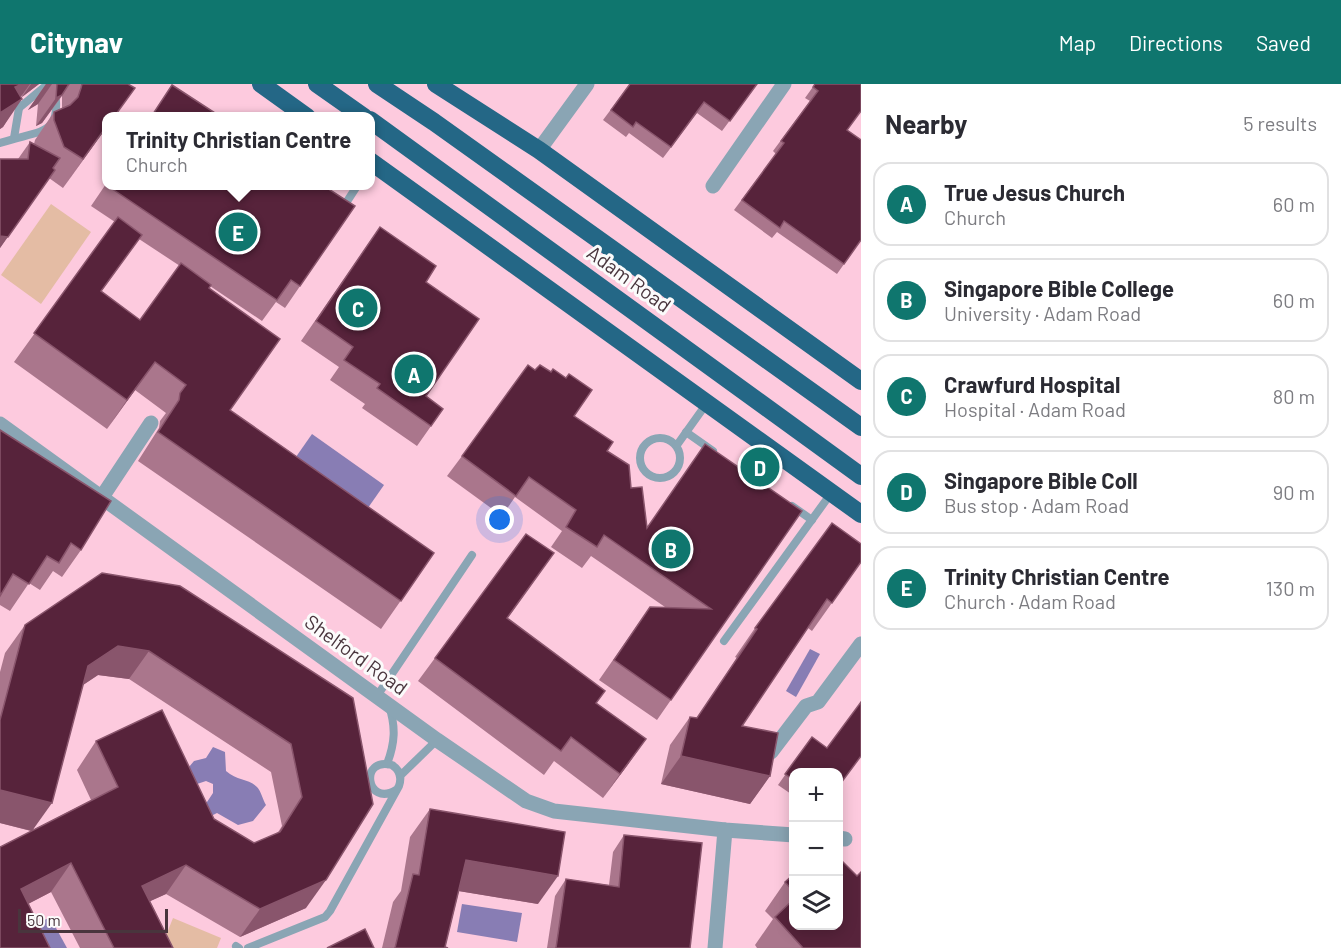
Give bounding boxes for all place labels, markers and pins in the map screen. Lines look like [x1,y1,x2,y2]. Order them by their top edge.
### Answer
pin: E [218,210,258,254]
pin: C [338,286,378,330]
pin: A [394,352,434,396]
pin: D [740,444,780,490]
pin: B [652,526,690,572]

